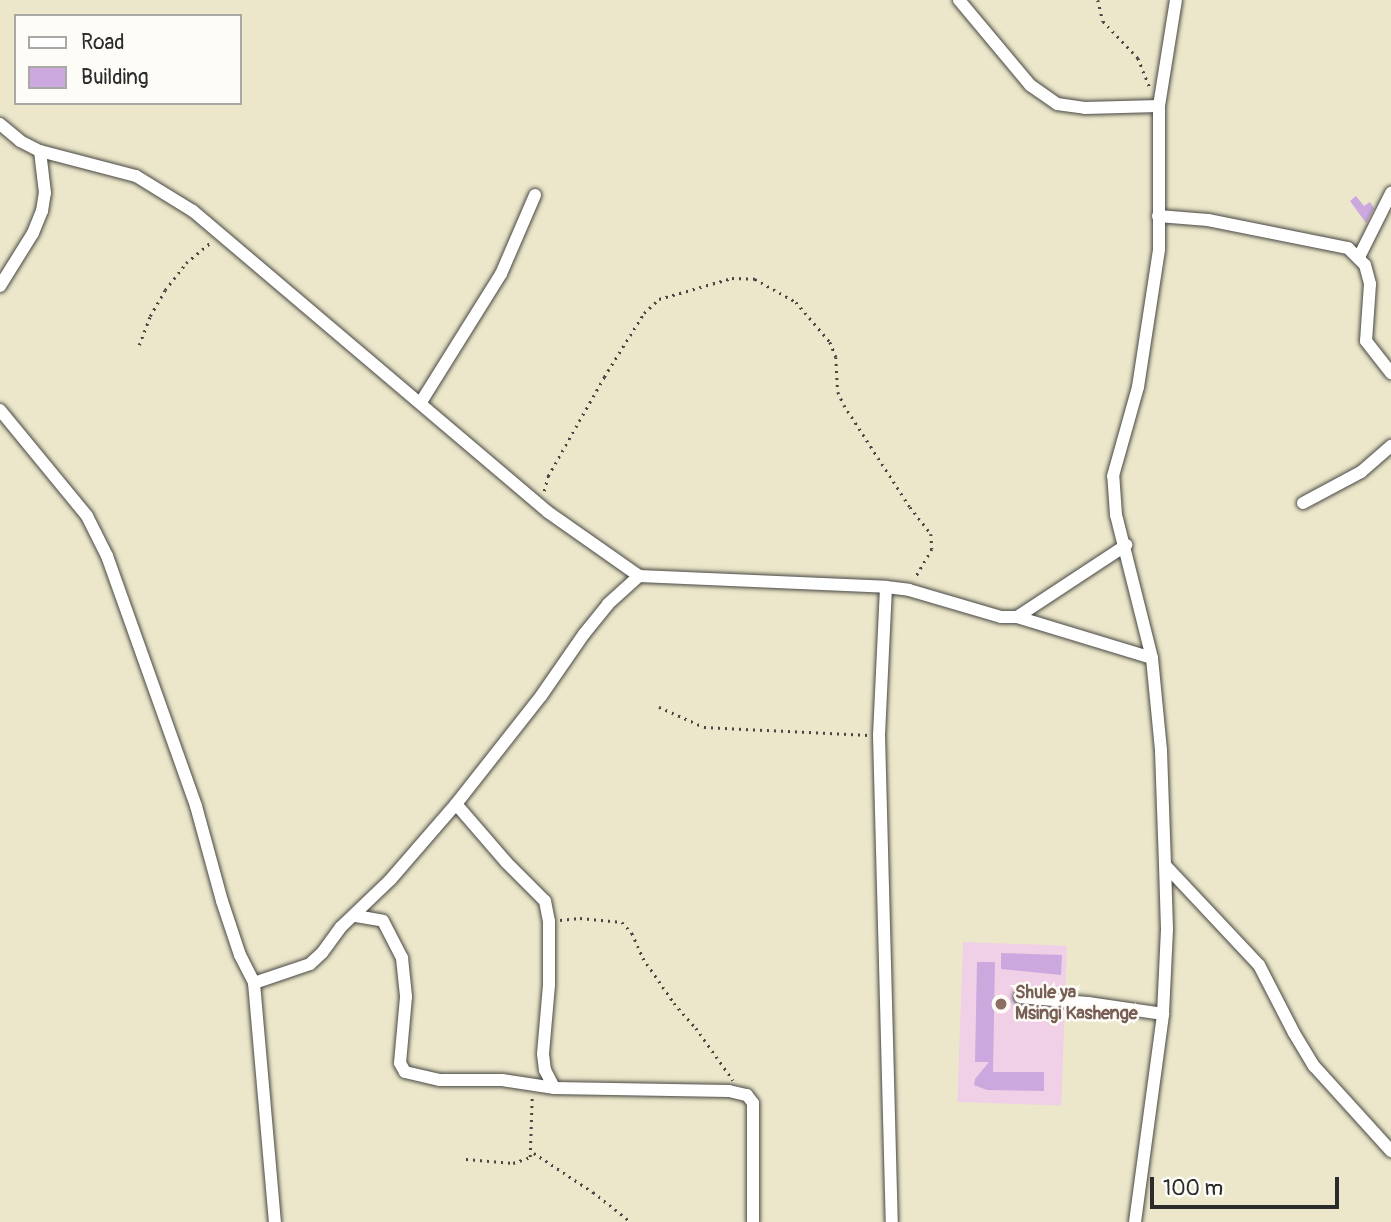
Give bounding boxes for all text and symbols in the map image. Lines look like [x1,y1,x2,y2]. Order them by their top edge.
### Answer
legend [14,14,242,105]
text: Road [81,29,125,56]
text: Building [81,64,148,91]
place label: Shule ya Msingi Kashenge [1015,983,1138,1026]
marker: Shule ya Msingi Kashenge [993,996,1009,1012]
scale bar [1153,1162,1342,1206]
text: 100 m [1163,1175,1223,1202]

